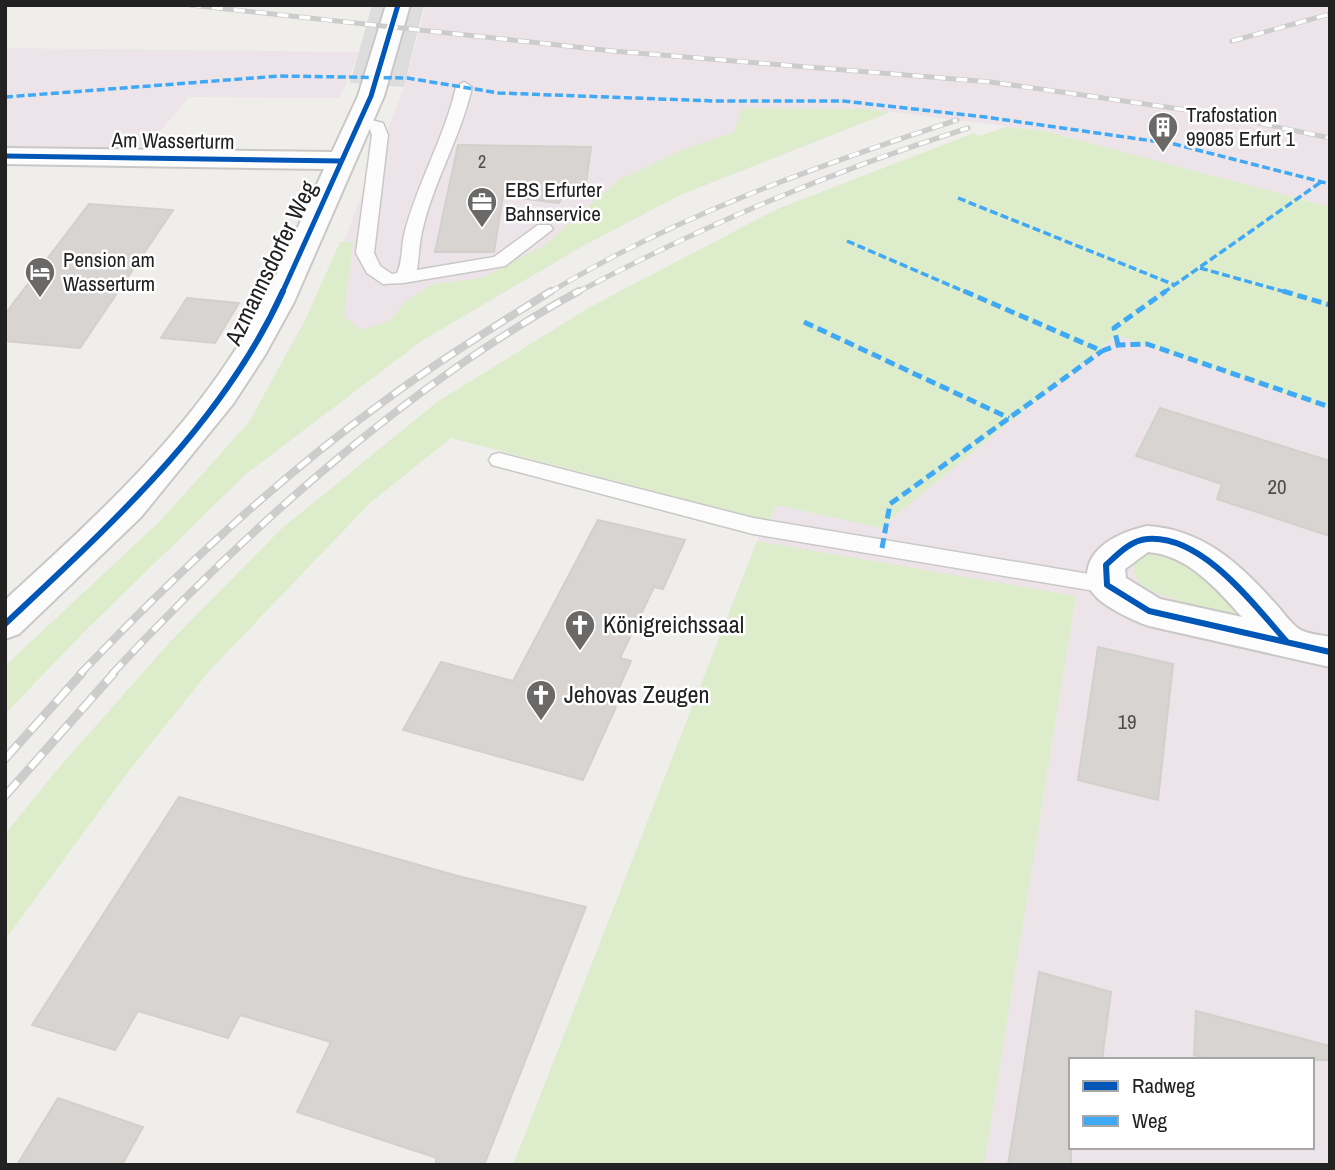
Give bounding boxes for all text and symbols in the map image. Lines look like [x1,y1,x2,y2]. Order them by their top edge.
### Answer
place label: Trafostation 99085 Erfurt 1 [1186,100,1296,153]
building icon: Trafostation 99085 Erfurt 1 [1146,110,1180,154]
street label: Am Wasserturm [110,125,235,156]
house number: 2 [478,149,486,174]
street label: Azmannsdorfer Weg [216,175,324,351]
place label: EBS Erfurter Bahnservice [505,175,602,228]
office icon: EBS Erfurter Bahnservice [465,185,499,229]
place label: Pension am Wasserturm [63,245,155,298]
hotel icon: Pension am Wasserturm [23,255,57,299]
house number: 20 [1267,472,1287,501]
church icon: Königreichssaal [563,608,597,652]
place label: Königreichssaal [603,608,744,640]
church icon: Jehovas Zeugen [524,678,558,722]
place label: Jehovas Zeugen [564,678,710,710]
house number: 19 [1117,707,1137,736]
legend [1069,1058,1314,1149]
text: Radweg [1132,1071,1196,1100]
text: Weg [1132,1106,1168,1135]

